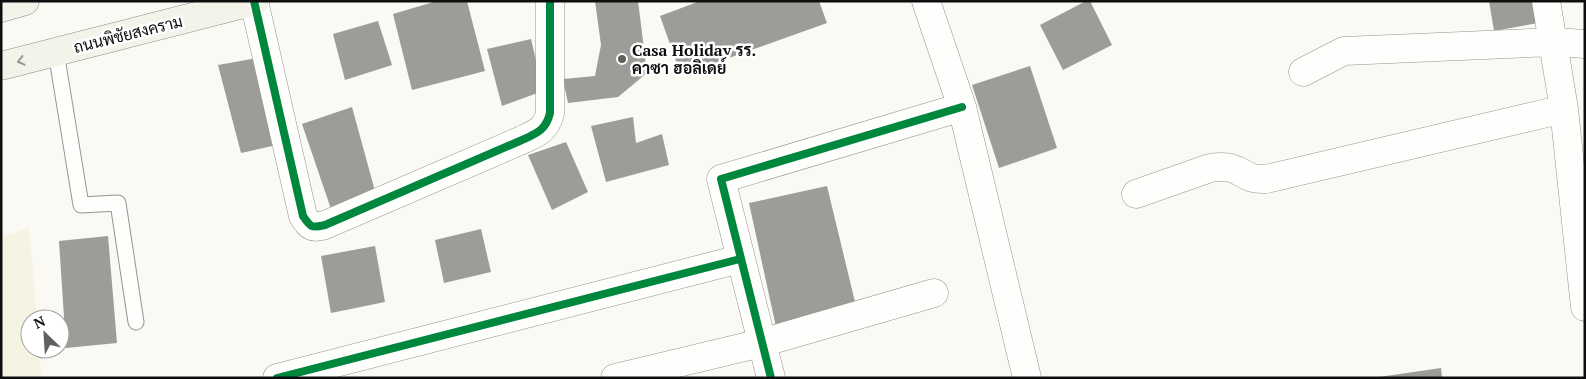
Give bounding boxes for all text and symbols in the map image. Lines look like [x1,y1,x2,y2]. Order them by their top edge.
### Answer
street label: ถนนพิชัยสงคราม [71,10,185,58]
place label: Casa Holiday รร. คาซา ฮอลิเดย์ [632,39,756,79]
marker: Casa Holiday รร. คาซา ฮอลิเดย์ [616,53,628,65]
one-way arrow [16,55,25,66]
north arrow [20,309,70,359]
text: N [30,311,48,333]

